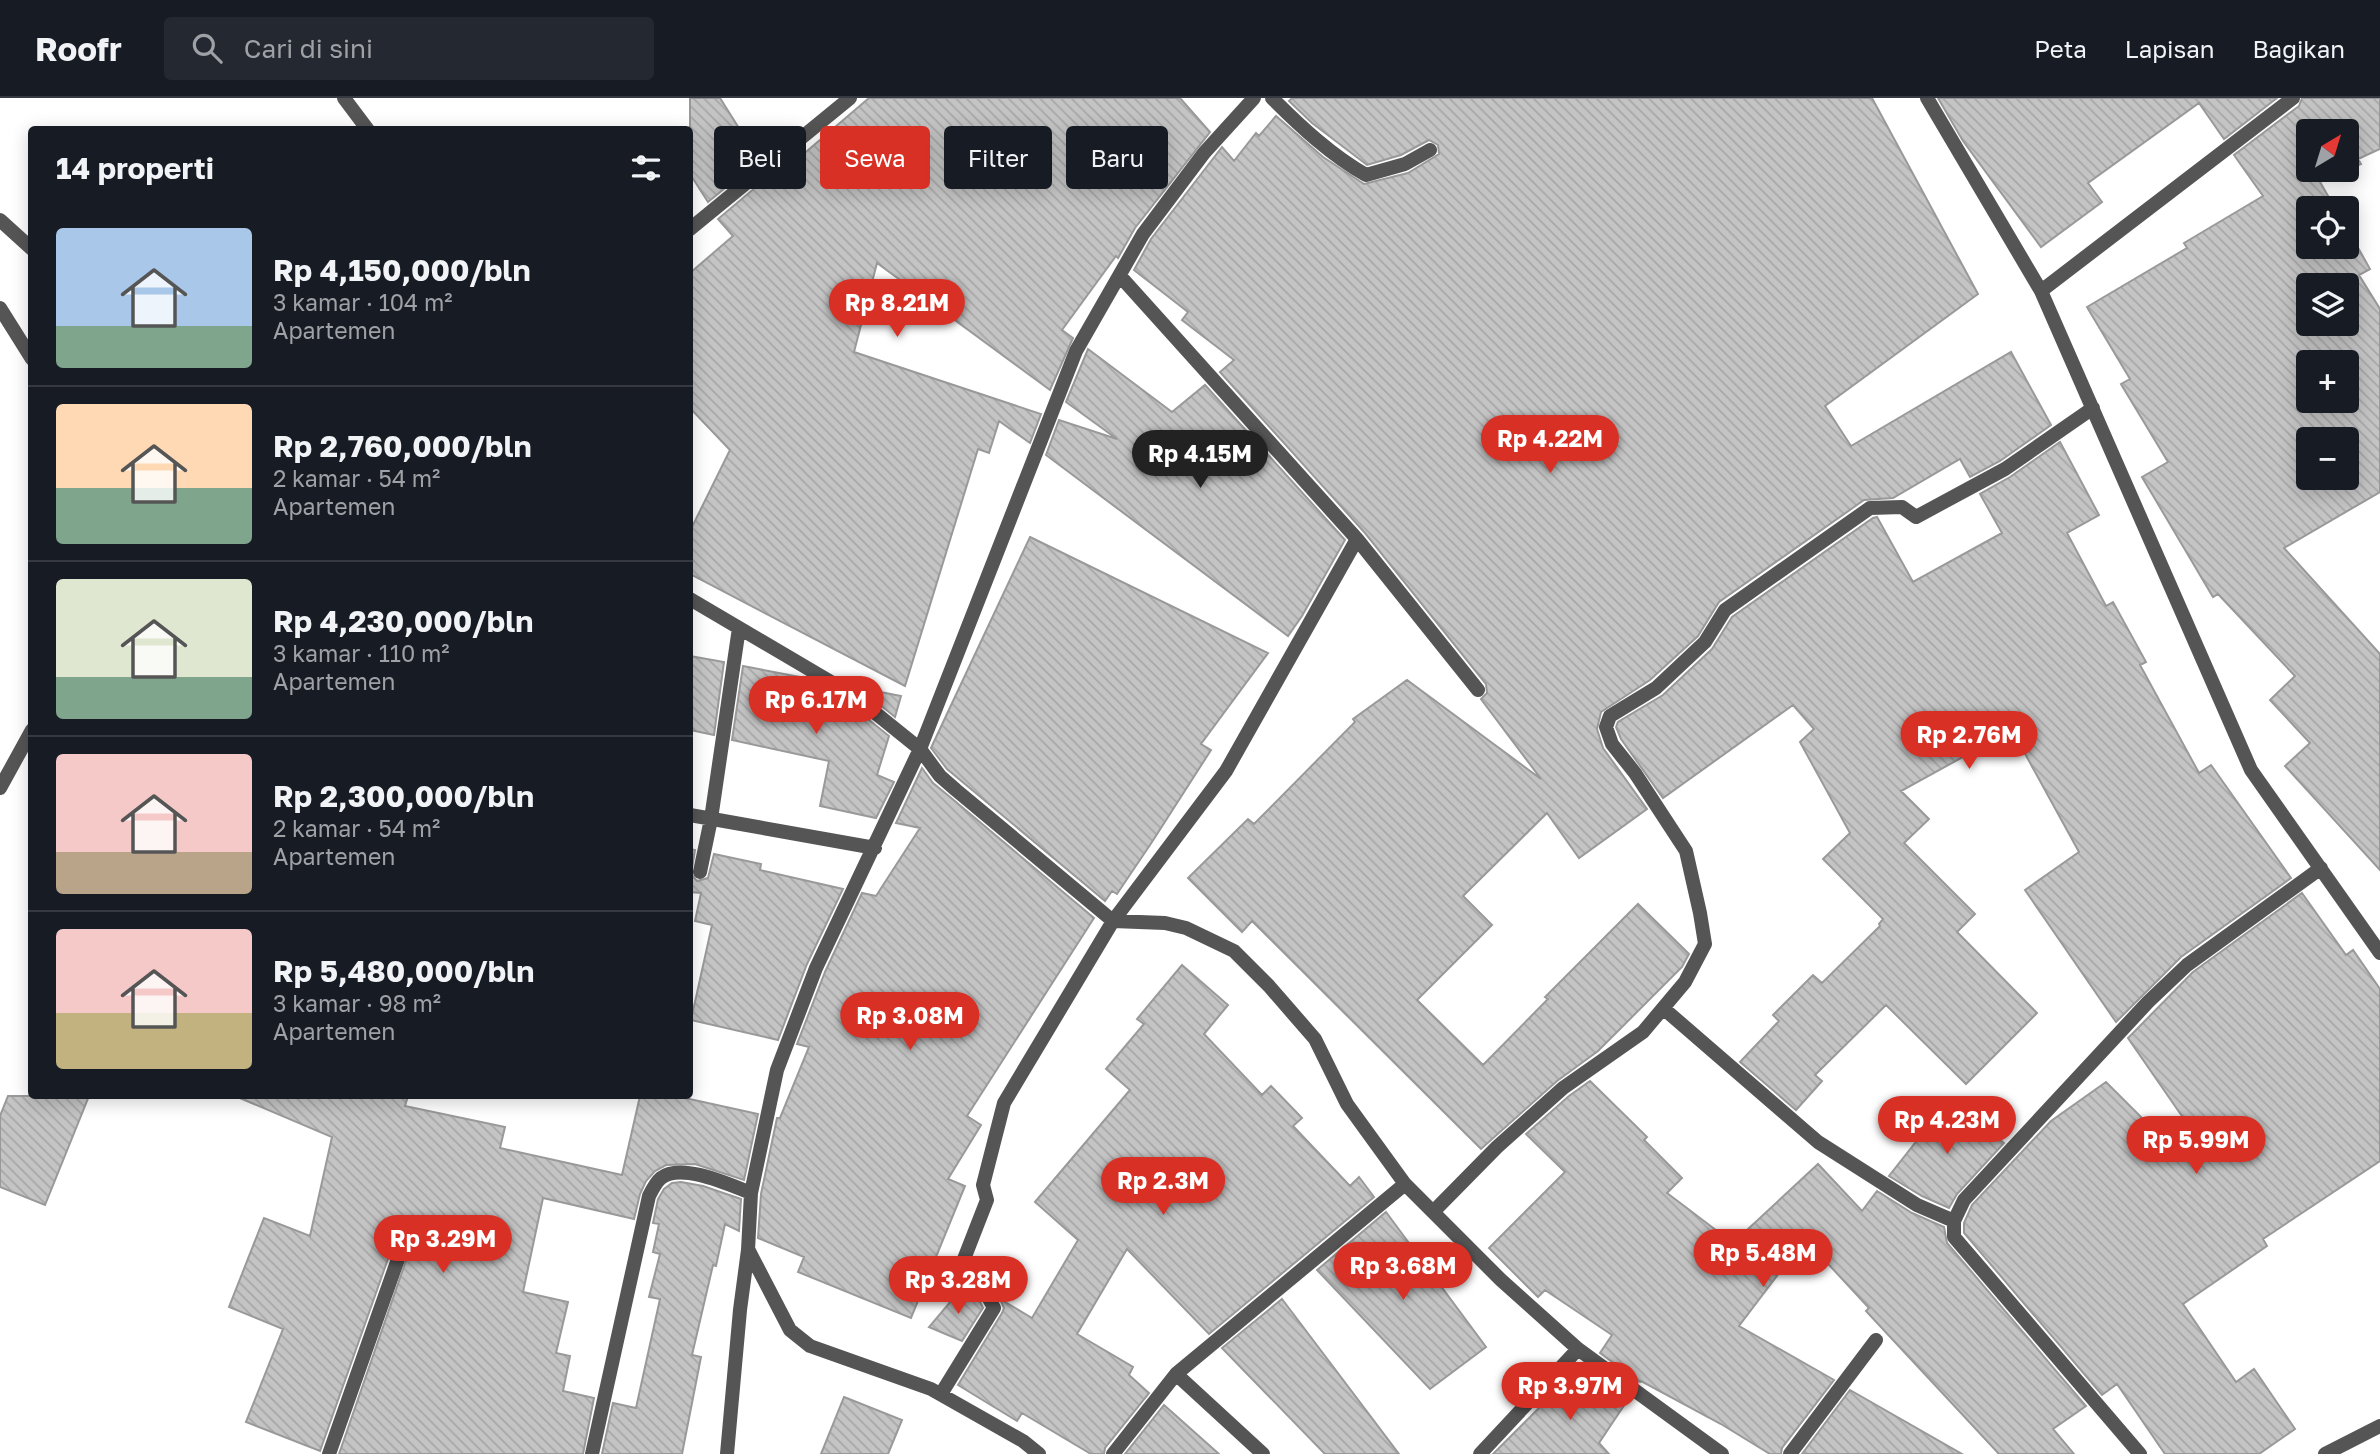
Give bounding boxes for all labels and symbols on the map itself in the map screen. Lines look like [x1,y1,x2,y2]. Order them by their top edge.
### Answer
north arrow [2296,119,2359,182]
pin: Rp 8.21M [825,280,969,339]
pin: Rp 4.22M [1478,416,1622,475]
pin: Rp 4.15M [1128,430,1272,490]
pin: Rp 6.17M [744,676,888,736]
pin: Rp 2.76M [1897,712,2041,771]
pin: Rp 3.08M [838,992,982,1052]
pin: Rp 4.23M [1875,1096,2019,1156]
pin: Rp 5.99M [2124,1116,2268,1176]
pin: Rp 2.3M [1098,1158,1228,1217]
pin: Rp 3.29M [371,1216,515,1275]
pin: Rp 5.48M [1691,1230,1835,1289]
pin: Rp 3.68M [1331,1242,1475,1302]
pin: Rp 3.28M [886,1256,1030,1316]
pin: Rp 3.97M [1498,1362,1642,1422]

